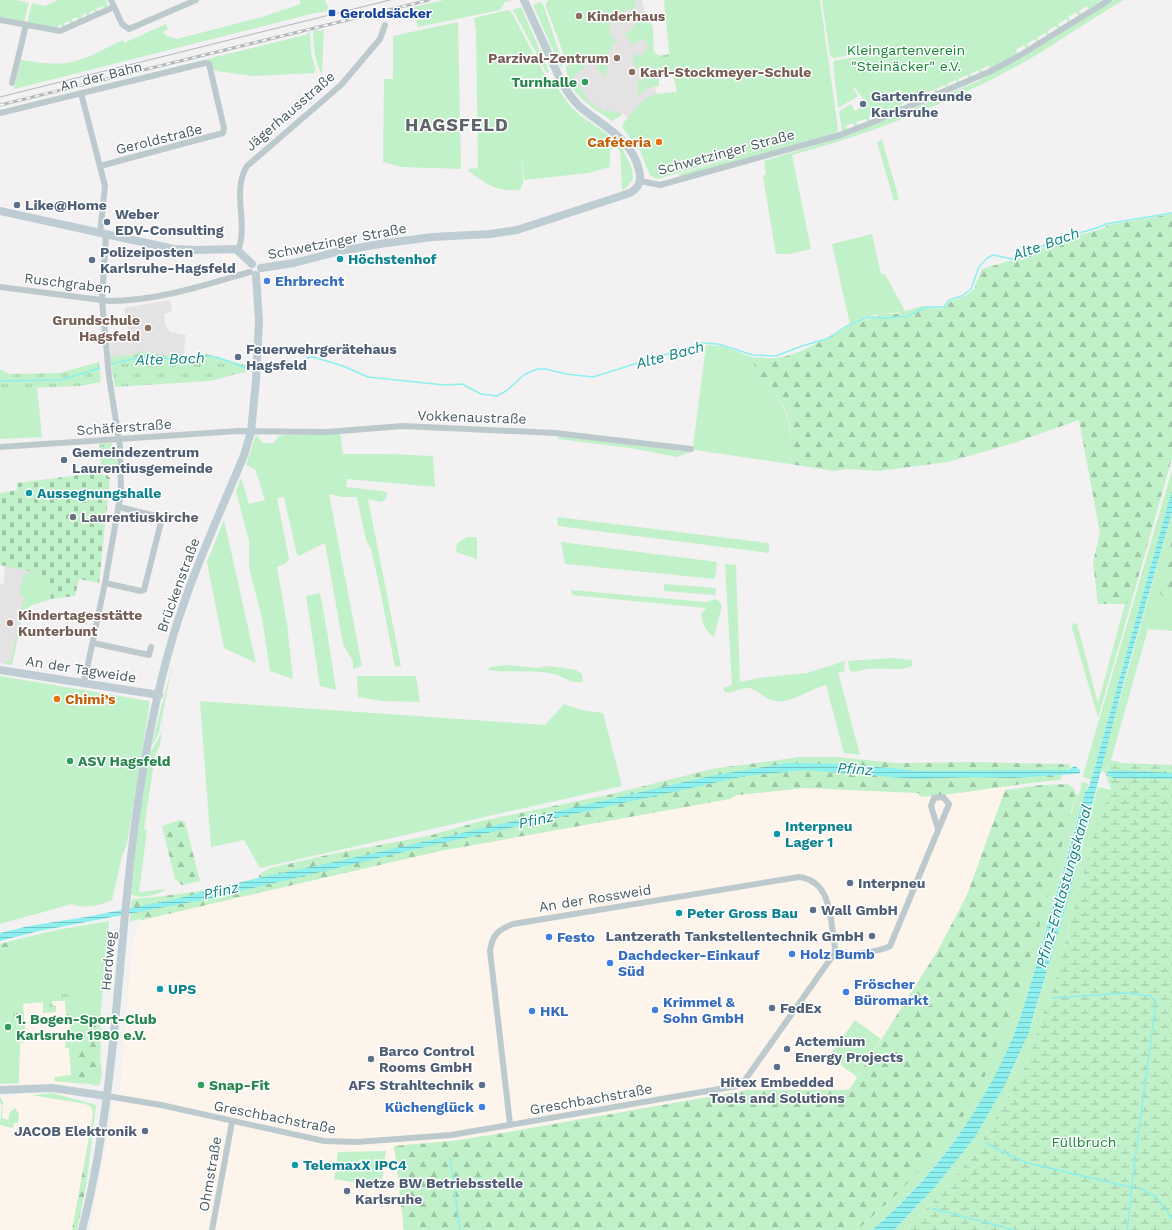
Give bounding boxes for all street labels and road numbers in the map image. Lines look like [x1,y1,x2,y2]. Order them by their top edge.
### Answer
street label: An der Bahn [58,58,144,94]
street label: Jägerhausstraße [242,68,338,154]
street label: Geroldstraße [114,121,204,157]
street label: Schwetzinger Straße [656,126,796,178]
street label: Schwetzinger Straße [266,220,408,262]
street label: Ruschgraben [23,270,113,296]
street label: Vokkenaustraße [417,407,527,427]
street label: Schäferstraße [76,416,172,438]
street label: Brückenstraße [154,536,202,634]
street label: An der Tagweide [25,652,137,686]
street label: An der Rossweid [538,881,652,915]
street label: Herdweg [97,930,119,991]
street label: Greschbachstraße [528,1080,654,1118]
street label: Greschbachstraße [213,1097,337,1137]
street label: Ohmstraße [196,1135,224,1213]

